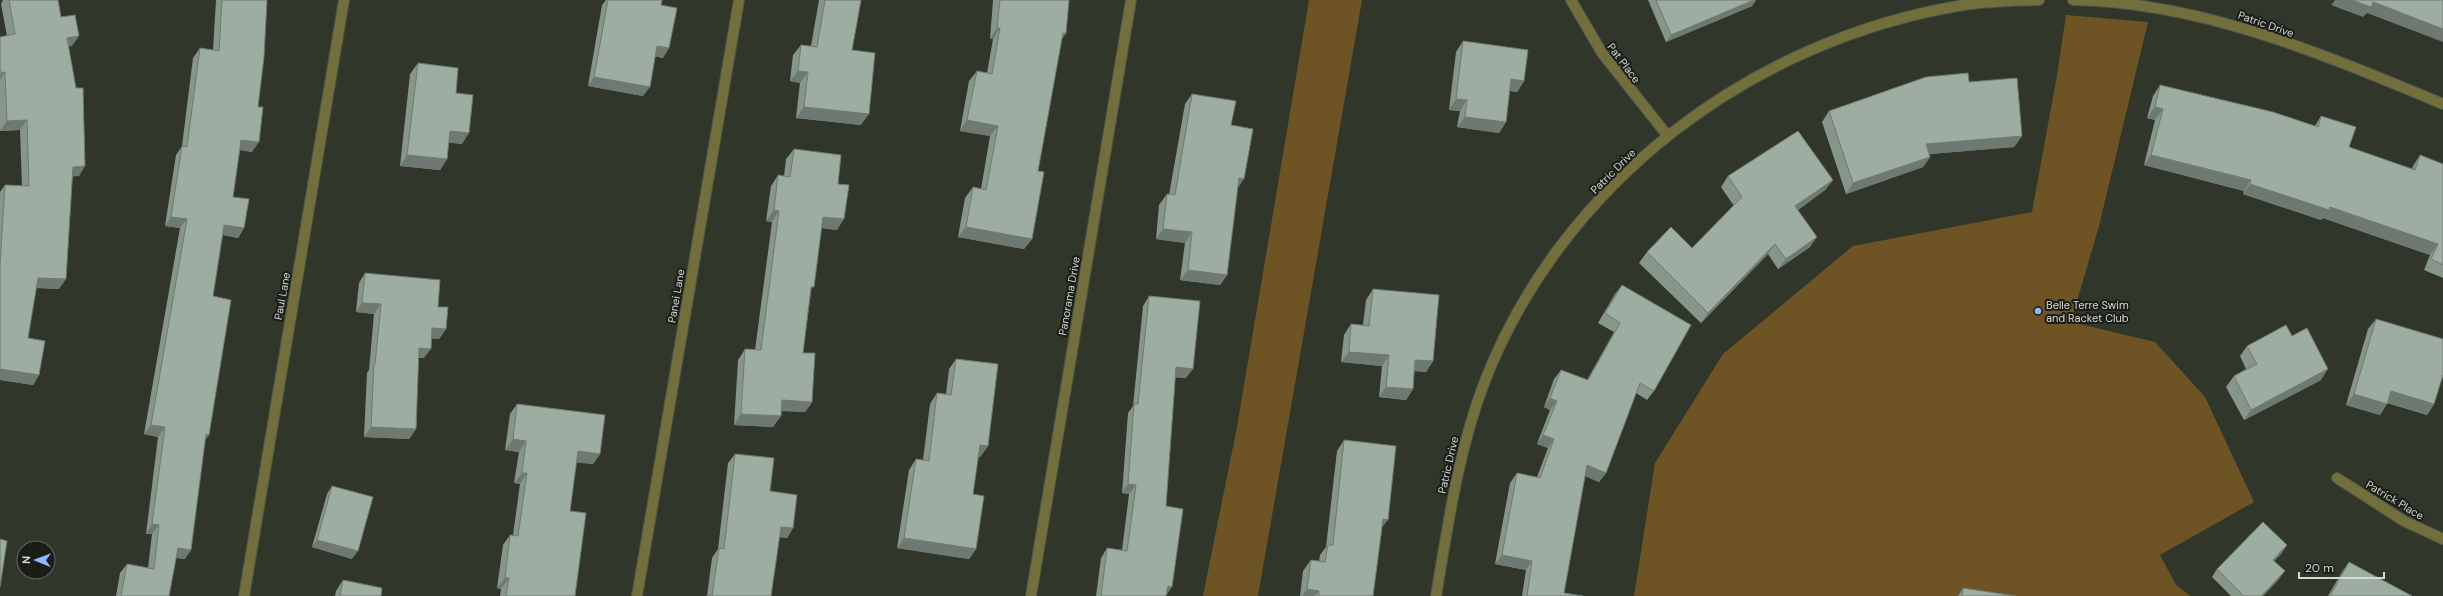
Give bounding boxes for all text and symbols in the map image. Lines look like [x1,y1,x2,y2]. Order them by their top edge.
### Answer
street label: Patric Drive [2236,8,2296,40]
street label: Pat Place [1604,40,1644,86]
street label: Patric Drive [1587,145,1639,197]
street label: Panorama Drive [1055,256,1083,336]
street label: Panei Lane [664,268,688,324]
street label: Paul Lane [271,271,293,321]
place label: Belle Terre Swim and Racket Club [2046,298,2129,325]
marker: Belle Terre Swim and Racket Club [2033,306,2043,316]
street label: Patric Drive [1435,435,1461,495]
street label: Patrick Place [2363,477,2427,523]
north arrow [16,540,56,580]
scale bar [2299,554,2384,580]
text: N [19,556,33,564]
text: 20 m [2305,560,2334,576]

